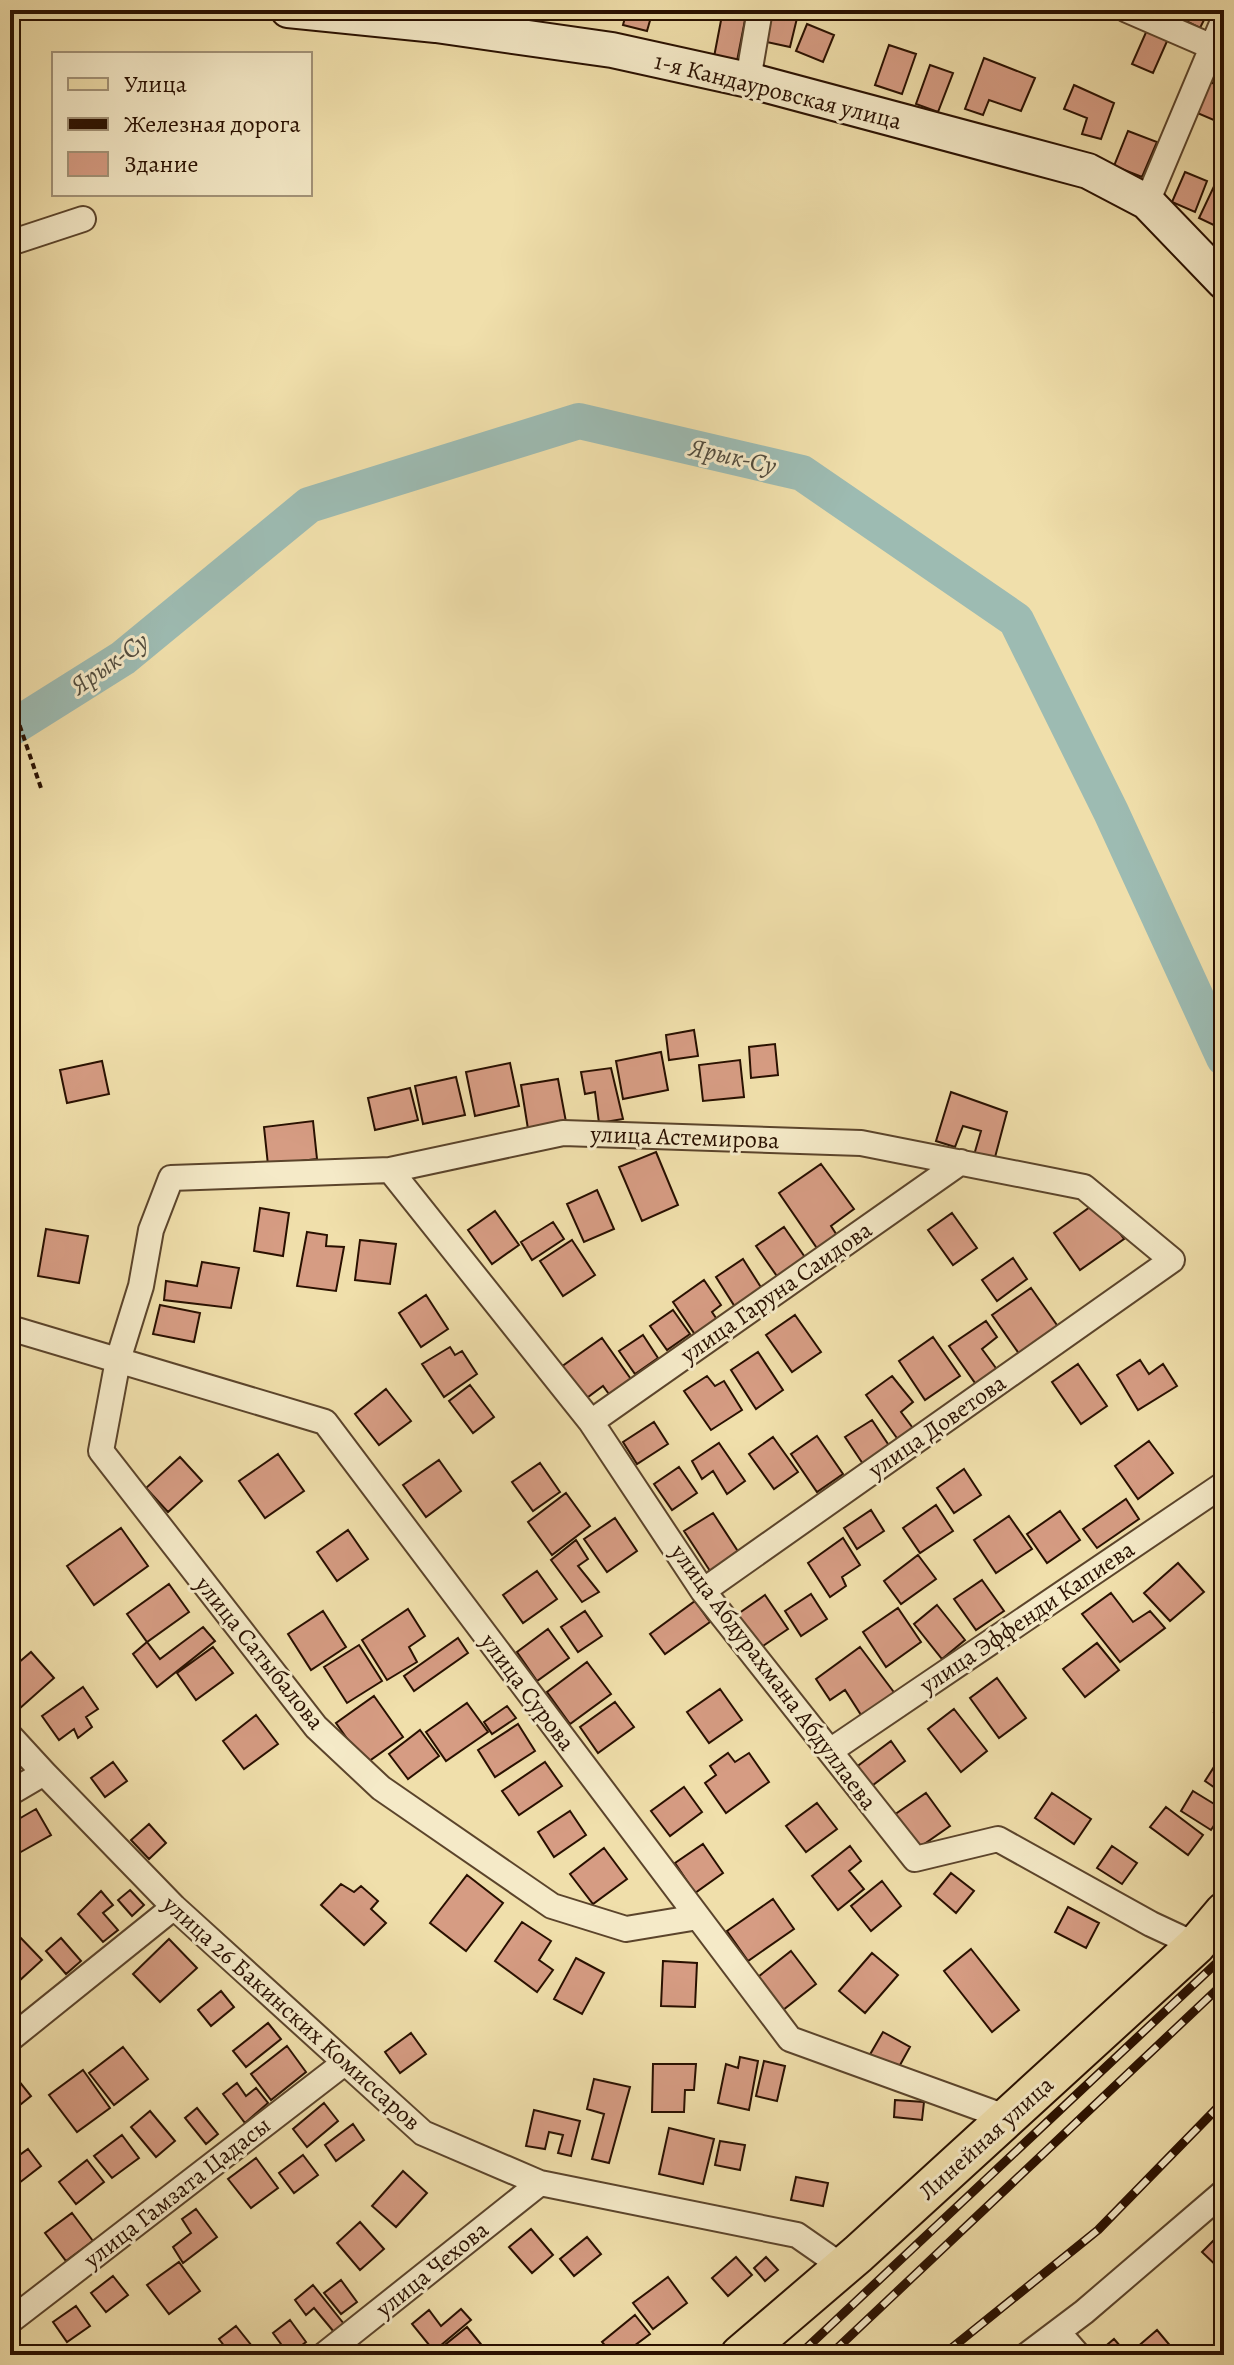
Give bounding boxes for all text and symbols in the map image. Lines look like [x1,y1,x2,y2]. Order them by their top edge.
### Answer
street label: 1-я Кандауровская улица [651,45,905,137]
legend [52,52,312,196]
text: Улица [124,68,187,100]
text: Железная дорога [124,108,300,140]
text: Здание [124,148,199,180]
water label: Ярык-Су [685,429,780,484]
water label: Ярык-Су [62,624,156,704]
street label: улица Астемирова [589,1118,780,1156]
street label: улица Гаруна Саидова [673,1214,878,1371]
street label: улица Доветова [861,1367,1012,1486]
street label: улица Эффенди Капиева [912,1533,1141,1702]
street label: улица Абдурахмана Абдуллаева [663,1537,885,1816]
street label: улица Сатыбалова [187,1569,332,1737]
street label: улица Сурова [473,1626,583,1757]
street label: улица 26 Бакинских Комиссаров [155,1888,428,2138]
street label: Линейная улица [912,2069,1060,2207]
street label: улица Гамзата Цадасы [76,2109,277,2276]
street label: улица Чехова [368,2214,495,2325]

